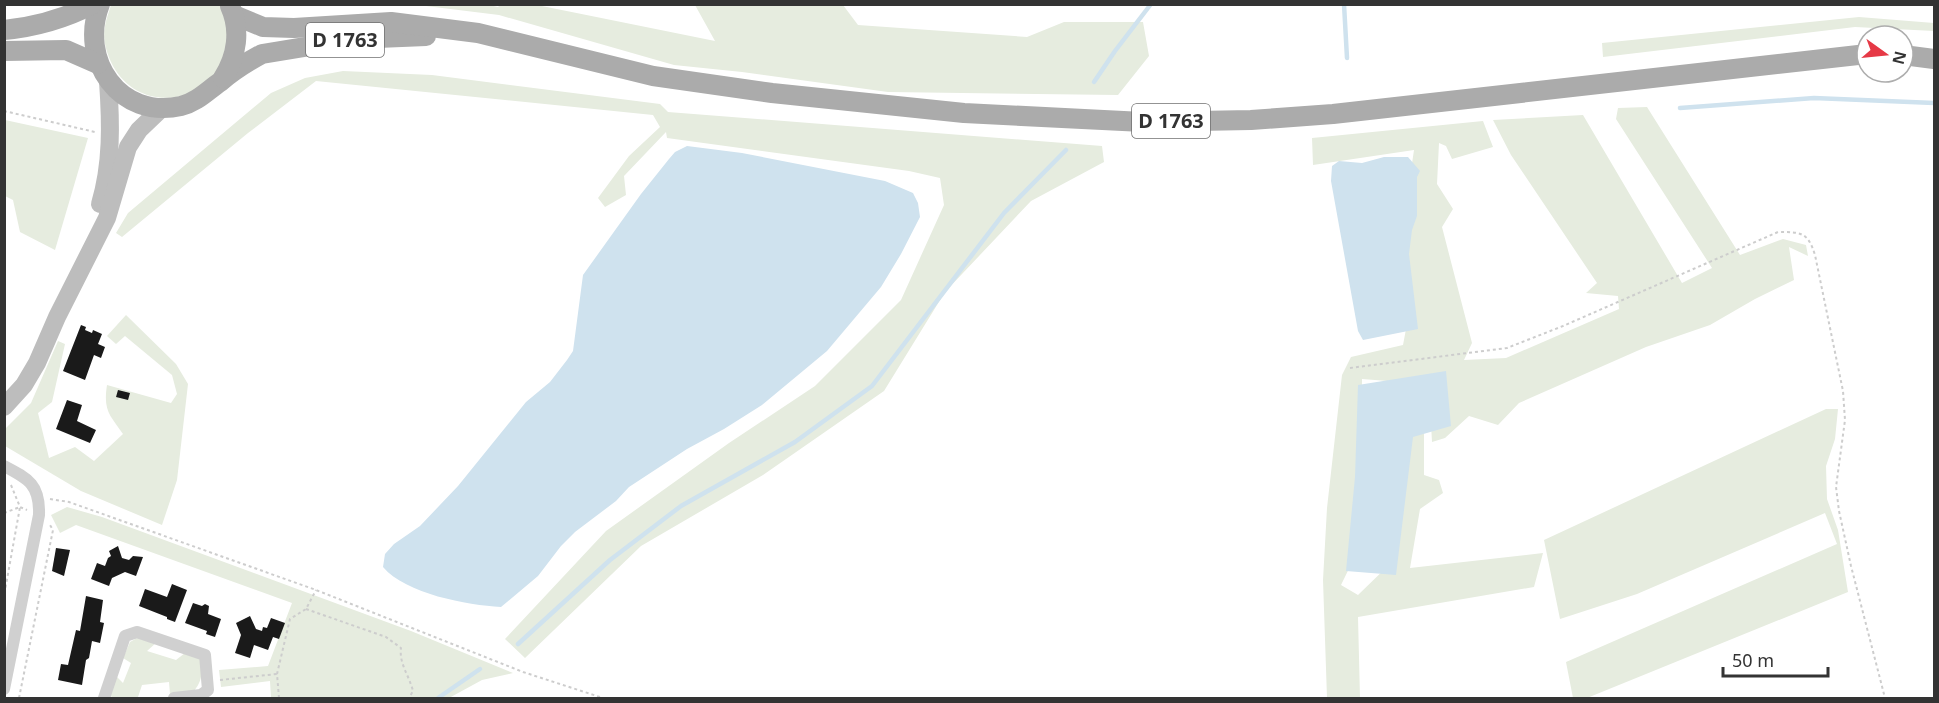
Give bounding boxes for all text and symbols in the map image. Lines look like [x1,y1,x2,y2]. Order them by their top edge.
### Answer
road number: D 1763 [306,23,384,57]
north arrow [1855,24,1915,84]
text: N [1887,49,1912,67]
road number: D 1763 [1132,104,1210,138]
scale bar [1723,640,1828,678]
text: 50 m [1732,648,1774,672]

